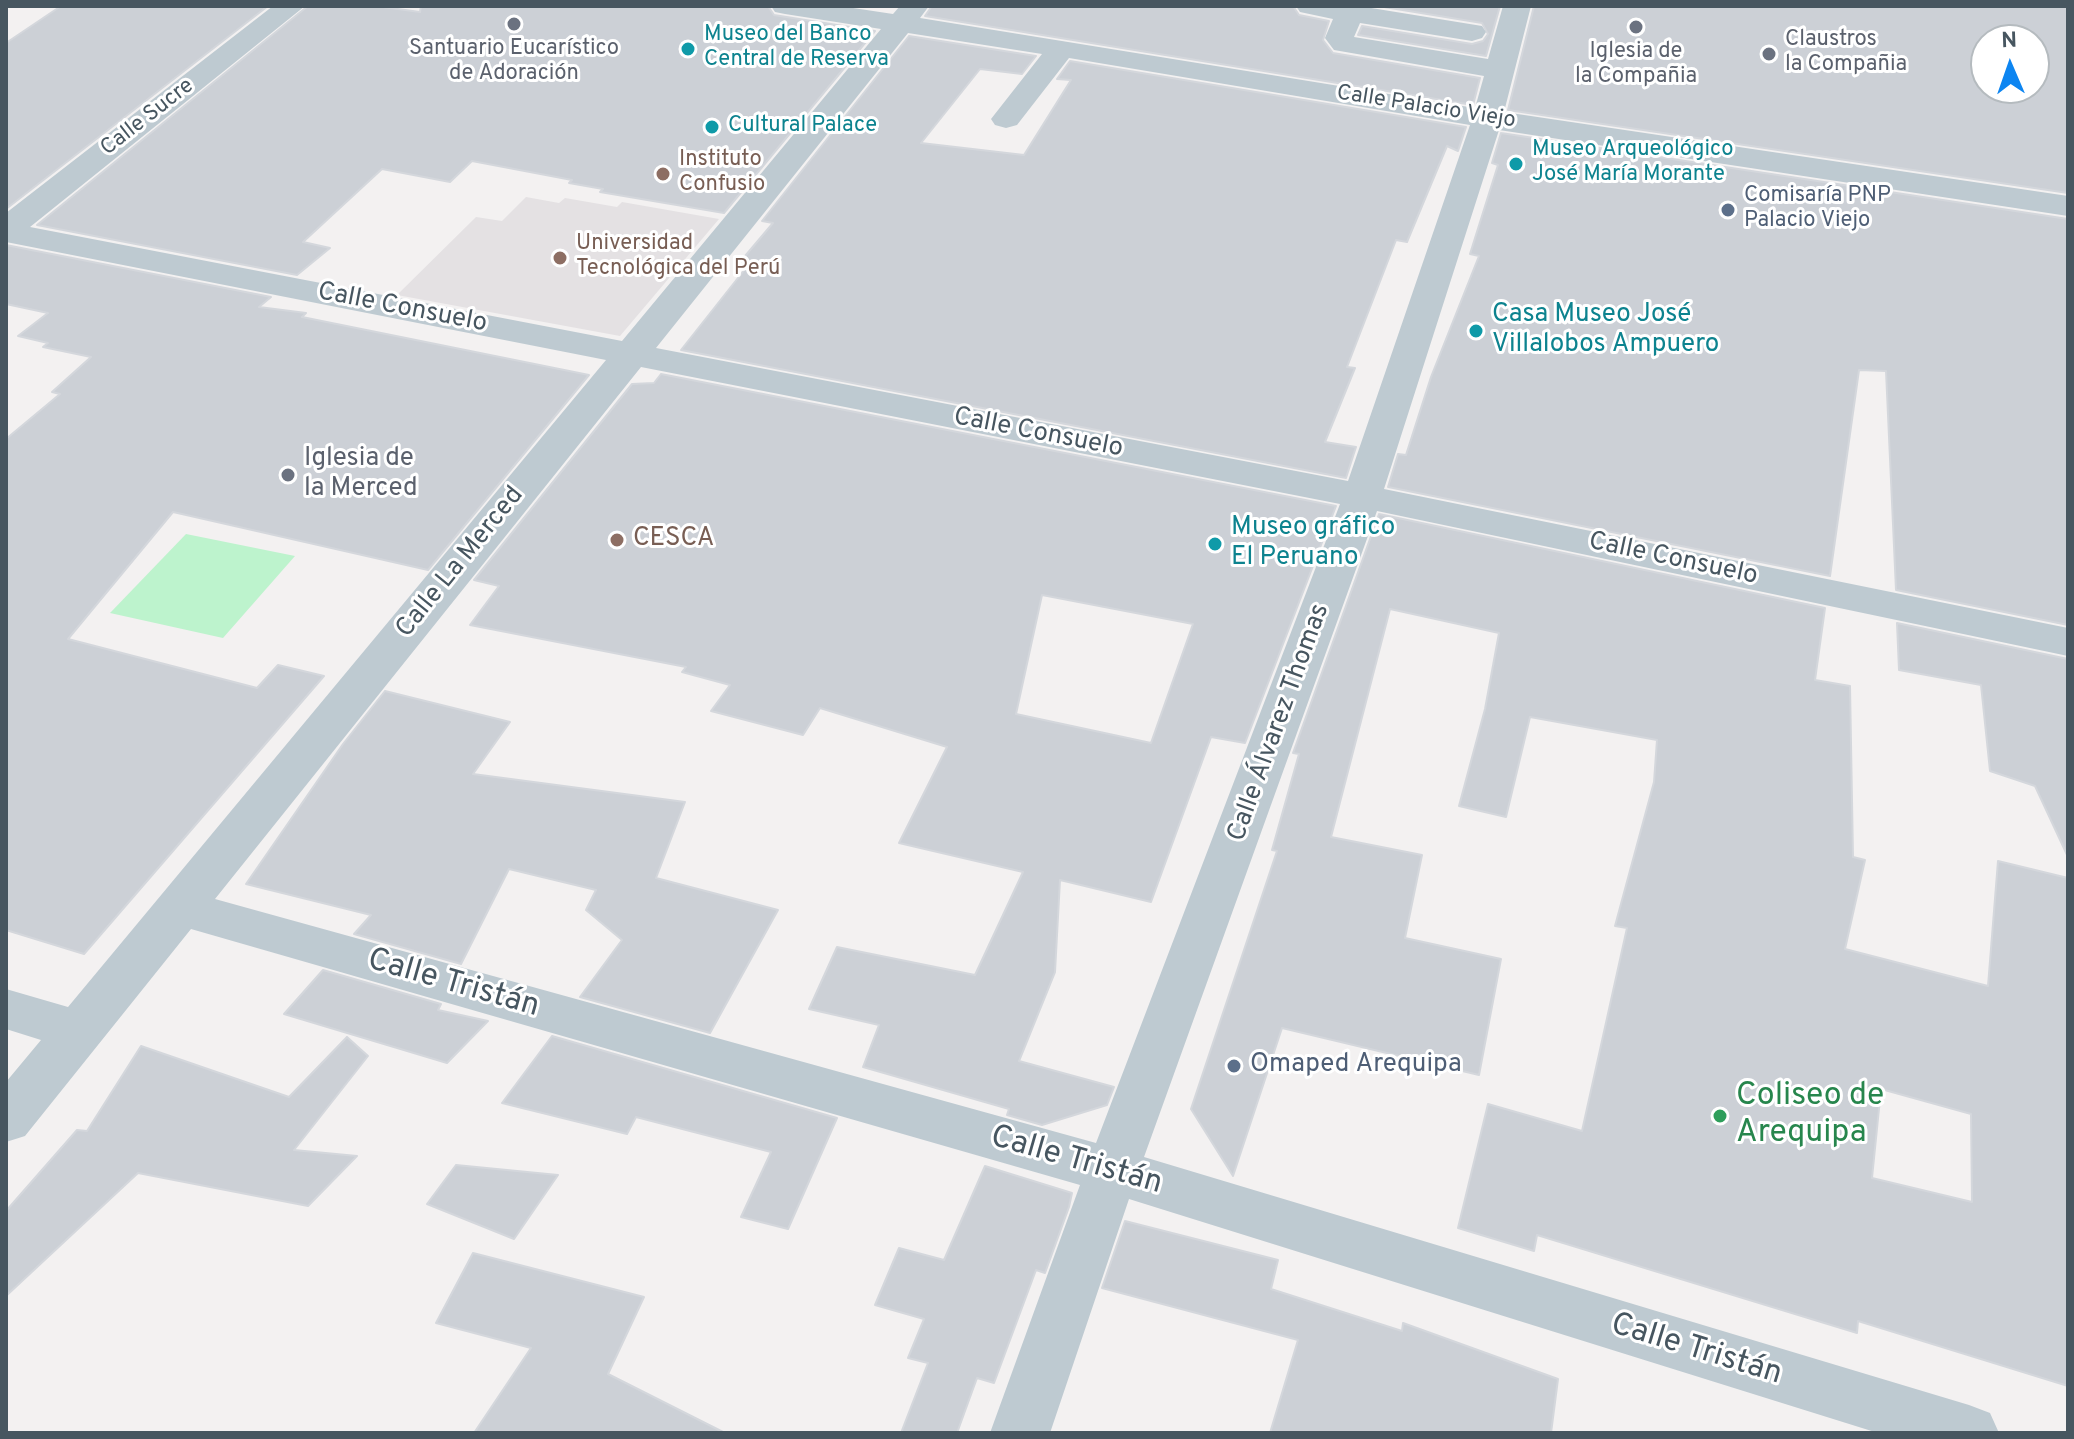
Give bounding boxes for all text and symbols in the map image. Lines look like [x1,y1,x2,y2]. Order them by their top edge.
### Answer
marker: Santuario Eucarístico de Adoración [505,15,523,33]
marker: Iglesia de la Compañia [1627,18,1645,36]
place label: Museo del Banco Central de Reserva [704,23,889,74]
north arrow [1970,24,2050,104]
place label: Claustros la Compañia [1785,28,1907,80]
text: N [2001,28,2018,55]
place label: Santuario Eucarístico de Adoración [409,37,619,88]
marker: Museo del Banco Central de Reserva [679,40,697,58]
place label: Iglesia de la Compañia [1575,40,1697,92]
marker: Claustros la Compañia [1760,45,1778,63]
street label: Calle Sucre [96,74,200,162]
street label: Calle Palacio Viejo [1335,81,1517,135]
place label: Cultural Palace [728,114,877,140]
marker: Cultural Palace [703,118,721,136]
place label: Museo Arqueológico José María Morante [1532,138,1733,190]
place label: Instituto Confusio [679,148,765,200]
marker: Museo Arqueológico José María Morante [1507,155,1525,173]
marker: Instituto Confusio [654,165,672,183]
place label: Comisaría PNP Palacio Viejo [1744,184,1891,236]
marker: Comisaría PNP Palacio Viejo [1719,201,1737,219]
place label: Universidad Tecnológica del Perú [576,232,780,284]
marker: Universidad Tecnológica del Perú [551,249,569,267]
street label: Calle Consuelo [315,277,489,341]
place label: Casa Museo José Villalobos Ampuero [1492,300,1719,362]
marker: Casa Museo José Villalobos Ampuero [1467,322,1485,340]
street label: Calle Consuelo [951,402,1125,466]
place label: Iglesia de la Merced [304,444,418,506]
marker: Iglesia de la Merced [279,466,297,484]
street label: Calle La Merced [391,481,531,645]
place label: Museo gráfico El Peruano [1231,513,1395,574]
place label: CESCA [633,524,714,556]
street label: Calle Consuelo [1586,527,1760,593]
marker: CESCA [608,531,626,549]
marker: Museo gráfico El Peruano [1206,535,1224,553]
street label: Calle Álvarez Thomas [1223,600,1337,846]
street label: Calle Tristán [363,942,543,1028]
place label: Omaped Arequipa [1250,1050,1462,1082]
marker: Omaped Arequipa [1225,1057,1243,1075]
place label: Coliseo de Arequipa [1736,1079,1884,1154]
marker: Coliseo de Arequipa [1711,1107,1729,1125]
street label: Calle Tristán [986,1119,1166,1205]
street label: Calle Tristán [1606,1307,1786,1395]

